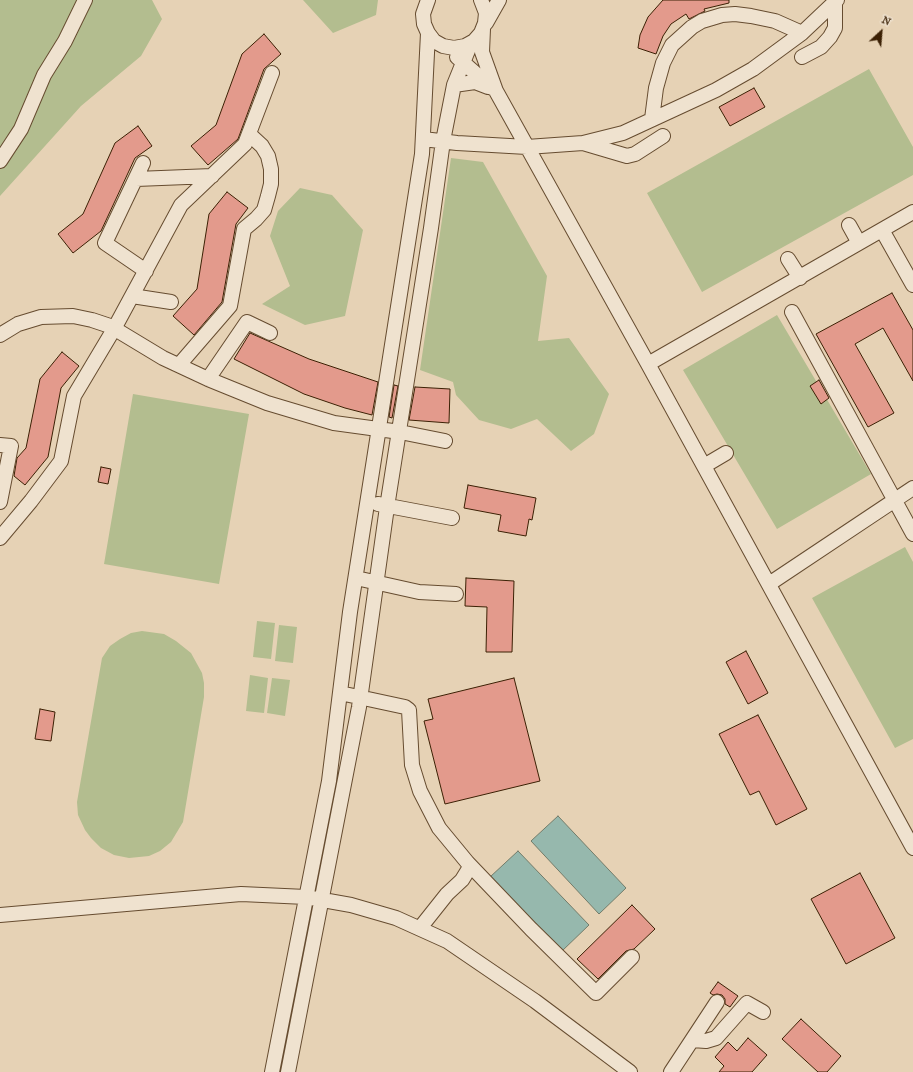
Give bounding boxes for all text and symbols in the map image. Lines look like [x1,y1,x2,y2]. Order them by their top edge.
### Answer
north arrow [861,12,901,52]
text: N [880,13,893,28]

